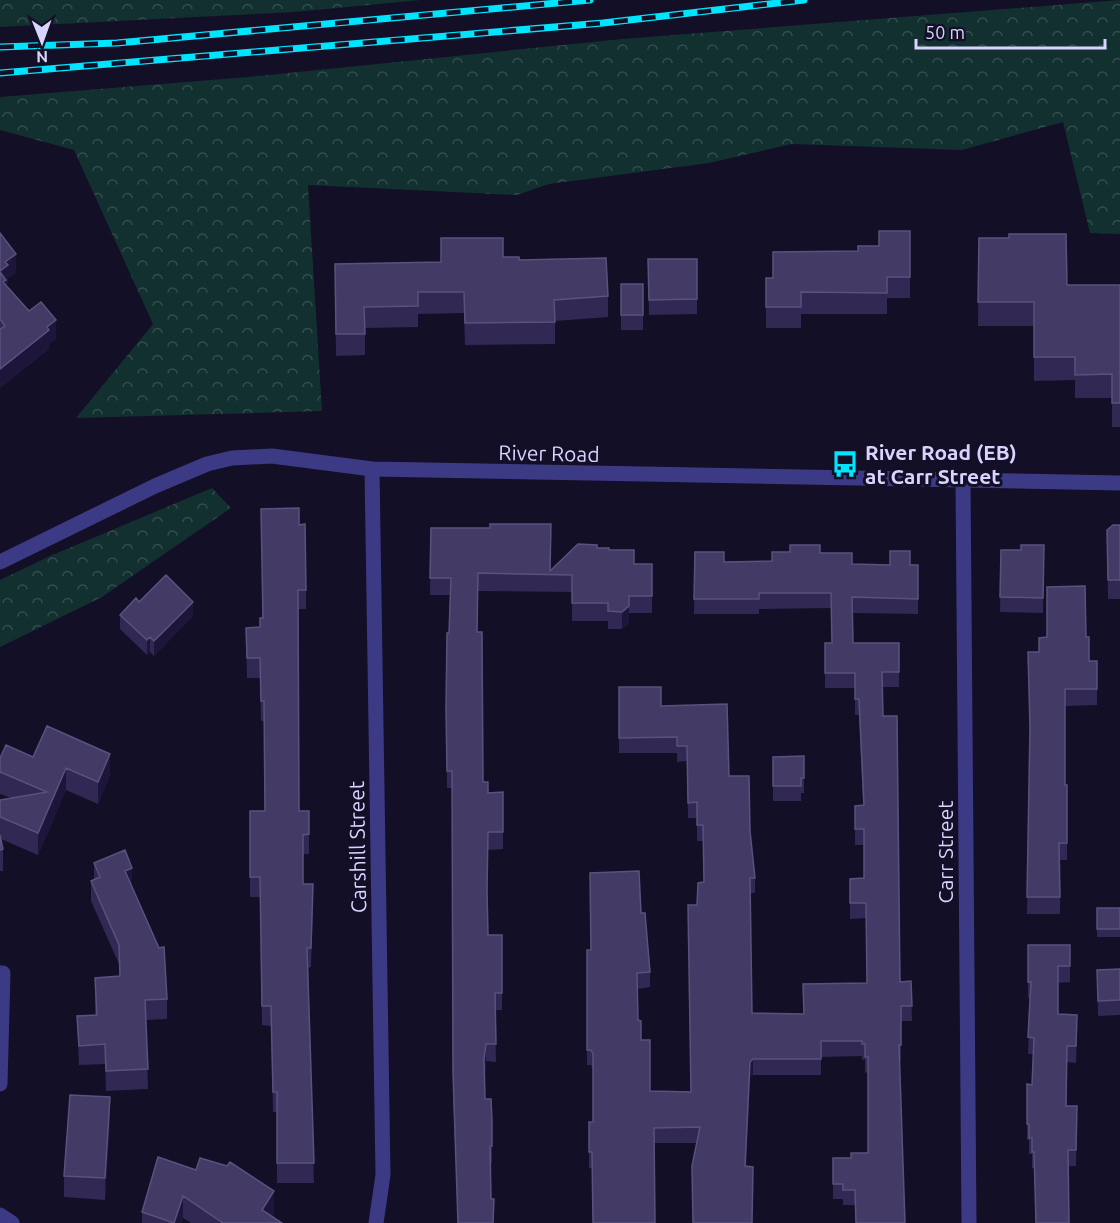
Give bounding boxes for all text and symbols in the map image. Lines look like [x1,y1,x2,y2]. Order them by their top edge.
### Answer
north arrow [12,12,72,72]
scale bar [916,12,1105,50]
text: 50 m [925,22,965,42]
text: N [36,48,48,66]
street label: River Road [498,440,600,466]
place label: River Road (EB) at Carr Street [865,440,1017,488]
bus stop icon: River Road (EB) at Carr Street [830,449,860,479]
street label: Carshill Street [344,781,370,913]
street label: Carr Street [933,800,957,904]

